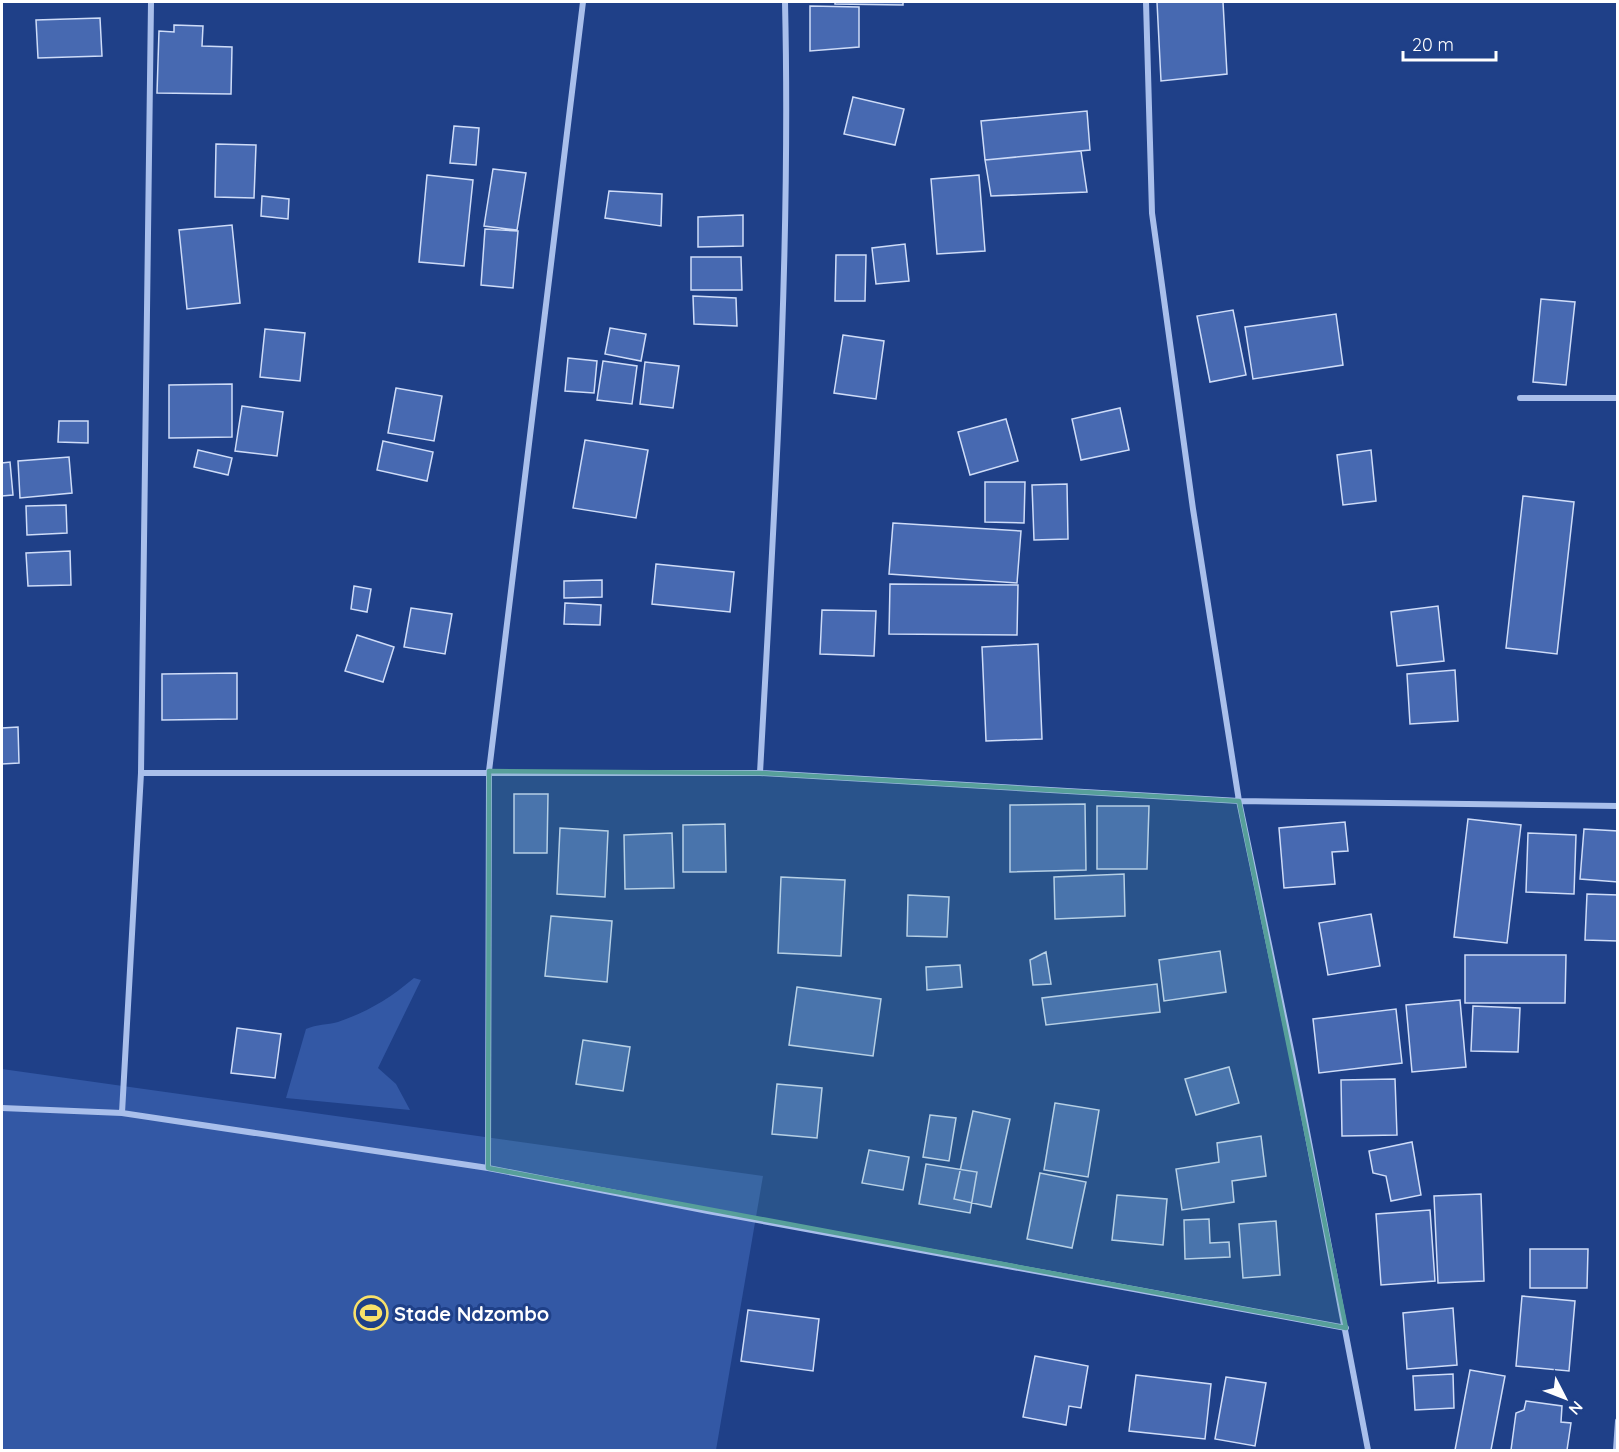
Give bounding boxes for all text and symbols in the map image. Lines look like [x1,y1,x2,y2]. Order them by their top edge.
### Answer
scale bar [1403,24,1496,62]
text: 20 m [1412,33,1454,56]
sports icon: Stade Ndzombo [353,1295,389,1331]
place label: Stade Ndzombo [394,1301,549,1326]
north arrow [1535,1368,1595,1428]
text: N [1565,1397,1588,1419]

